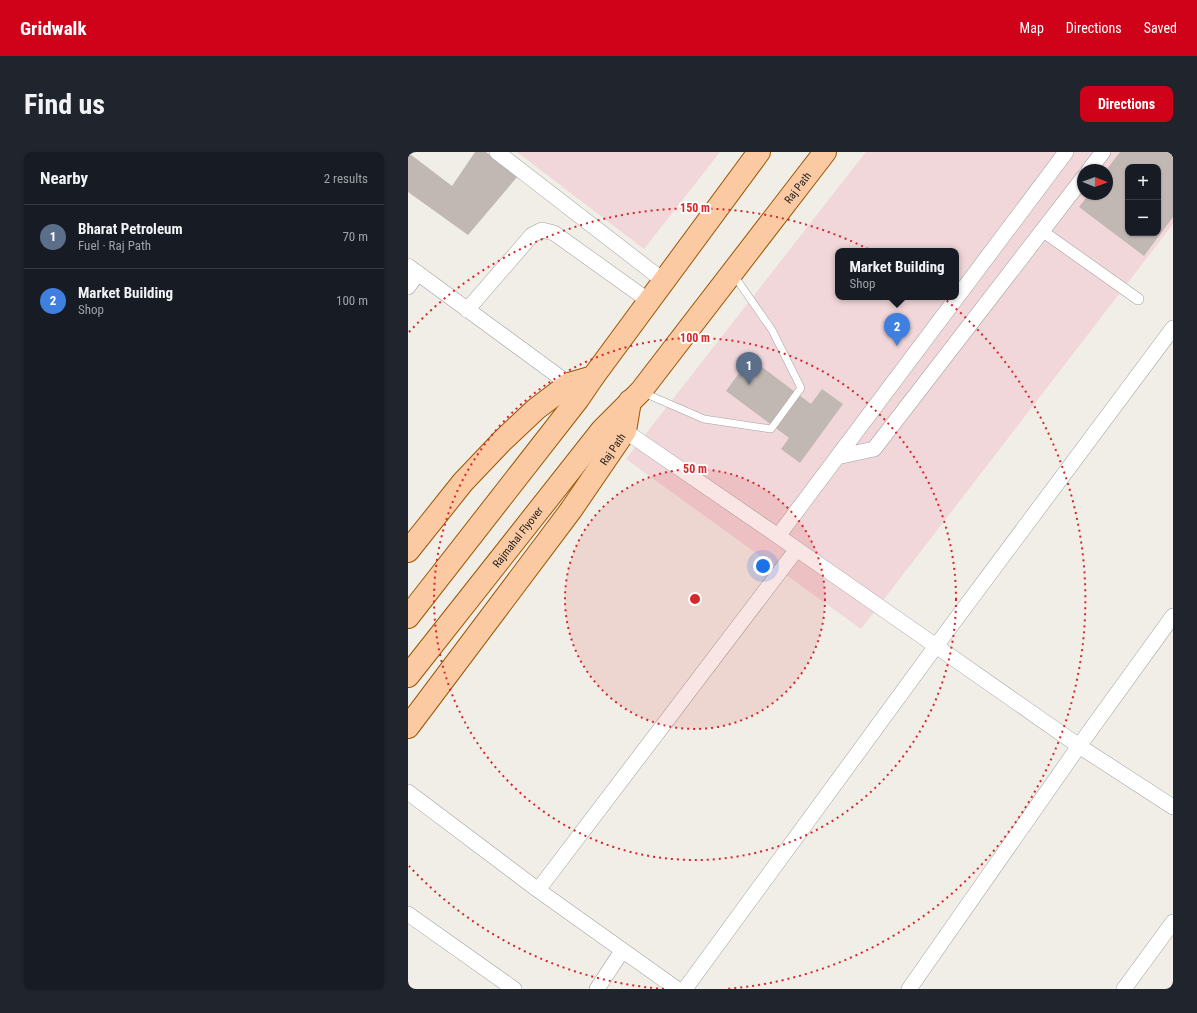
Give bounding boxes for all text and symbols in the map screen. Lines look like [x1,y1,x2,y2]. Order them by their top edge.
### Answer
text: Gridwalk [20,17,86,40]
text: Map [1020,20,1044,36]
text: Directions [1066,20,1122,36]
text: Saved [1144,20,1177,36]
button: Directions [1080,86,1173,122]
text: Find us [24,88,105,121]
north arrow [1077,164,1113,200]
map controls [1125,164,1161,236]
button: + [1125,164,1161,200]
text: Nearby [40,168,88,188]
street label: Raj Path [781,169,814,206]
text: 2 results [324,171,368,186]
button: − [1125,200,1161,236]
text: 150 m [680,201,710,215]
text: Bharat Petroleum [78,220,183,238]
text: 1 [50,229,56,244]
text: 70 m [342,229,368,244]
text: Fuel · Raj Path [78,238,151,253]
popup [835,248,959,300]
text: Market Building [849,258,945,276]
text: Shop [849,276,875,291]
text: Market Building [78,284,173,302]
text: 2 [50,293,56,308]
text: 100 m [336,293,368,308]
text: Shop [78,302,104,317]
pin: 2 [884,313,910,346]
text: 100 m [680,331,710,345]
pin: 1 [736,352,762,385]
street label: Raj Path [597,431,628,468]
text: 50 m [683,462,707,476]
street label: Rajmahal Flyover [490,504,546,570]
your location [753,556,773,576]
centre of rings [688,592,702,606]

